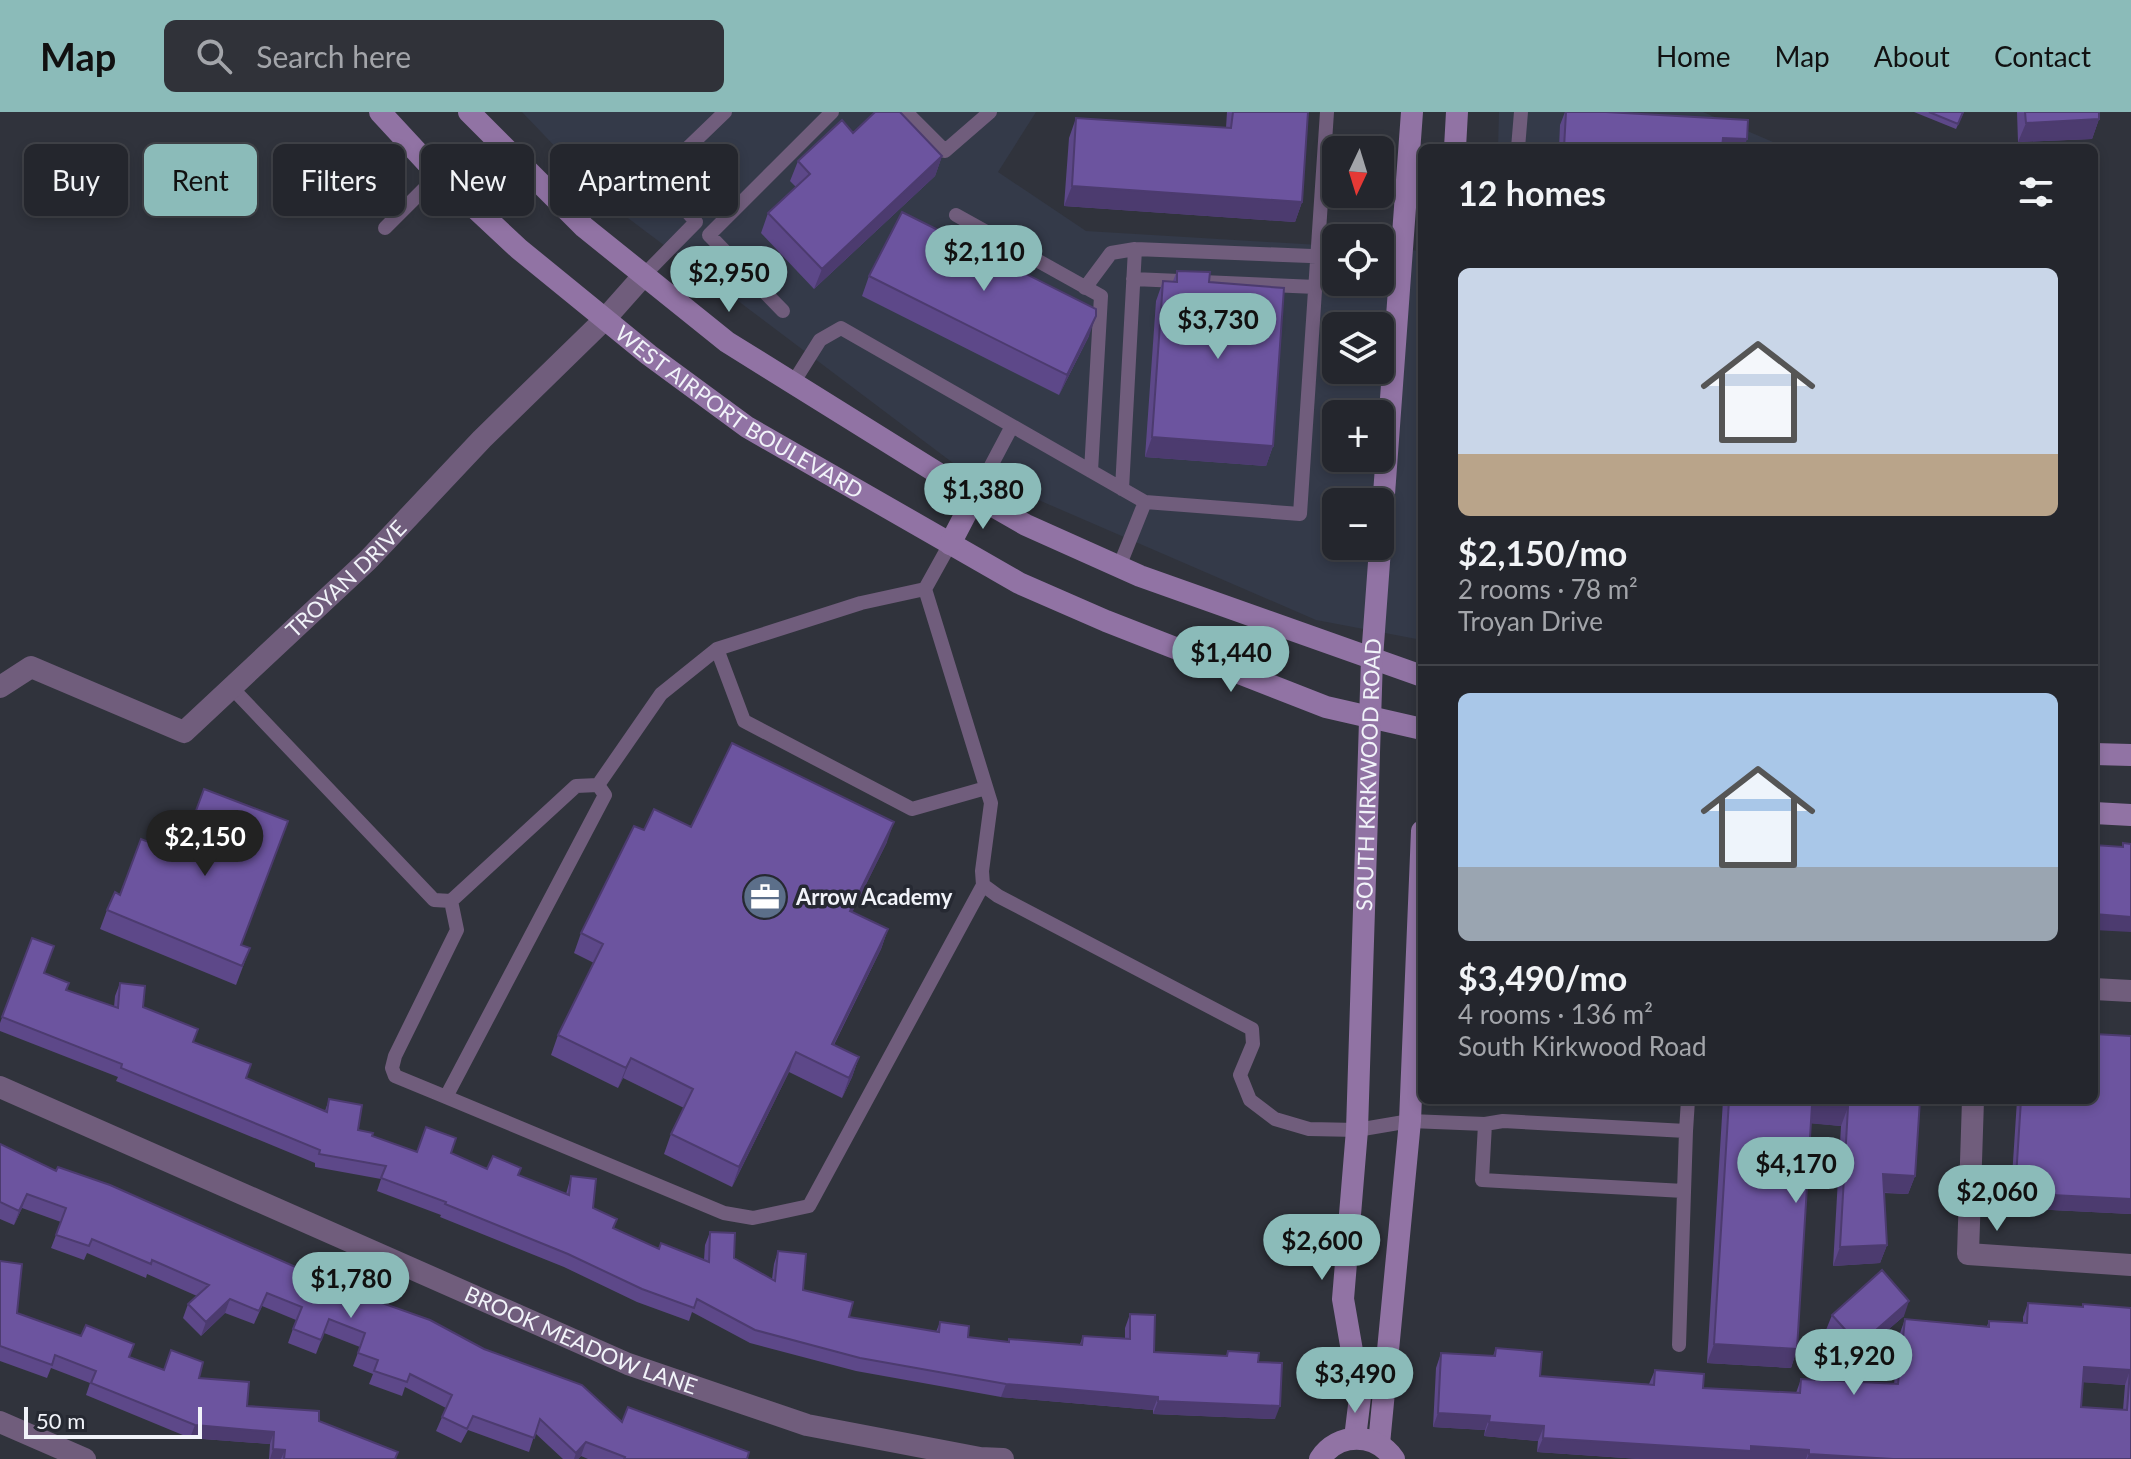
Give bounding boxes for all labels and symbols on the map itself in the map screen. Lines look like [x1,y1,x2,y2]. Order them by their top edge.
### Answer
north arrow [1322,136,1394,208]
pin: $2,110 [919,225,1049,293]
pin: $2,950 [664,246,794,314]
pin: $3,730 [1153,293,1283,361]
street label: WEST AIRPORT BOULEVARD [610,319,868,504]
pin: $1,380 [918,463,1048,531]
street label: TROYAN DRIVE [280,514,412,643]
pin: $1,440 [1166,626,1296,694]
street label: SOUTH KIRKWOOD ROAD [1350,637,1386,911]
pin: $2,150 [140,810,270,878]
office icon: Arrow Academy [741,873,789,921]
place label: Arrow Academy [795,883,953,910]
pin: $4,170 [1731,1137,1861,1205]
pin: $2,060 [1932,1165,2062,1233]
pin: $2,600 [1257,1214,1387,1282]
pin: $1,780 [286,1252,416,1320]
street label: BROOK MEADOW LANE [461,1280,701,1400]
pin: $1,920 [1789,1329,1919,1397]
pin: $3,490 [1290,1347,1420,1415]
scale bar [24,1403,202,1439]

